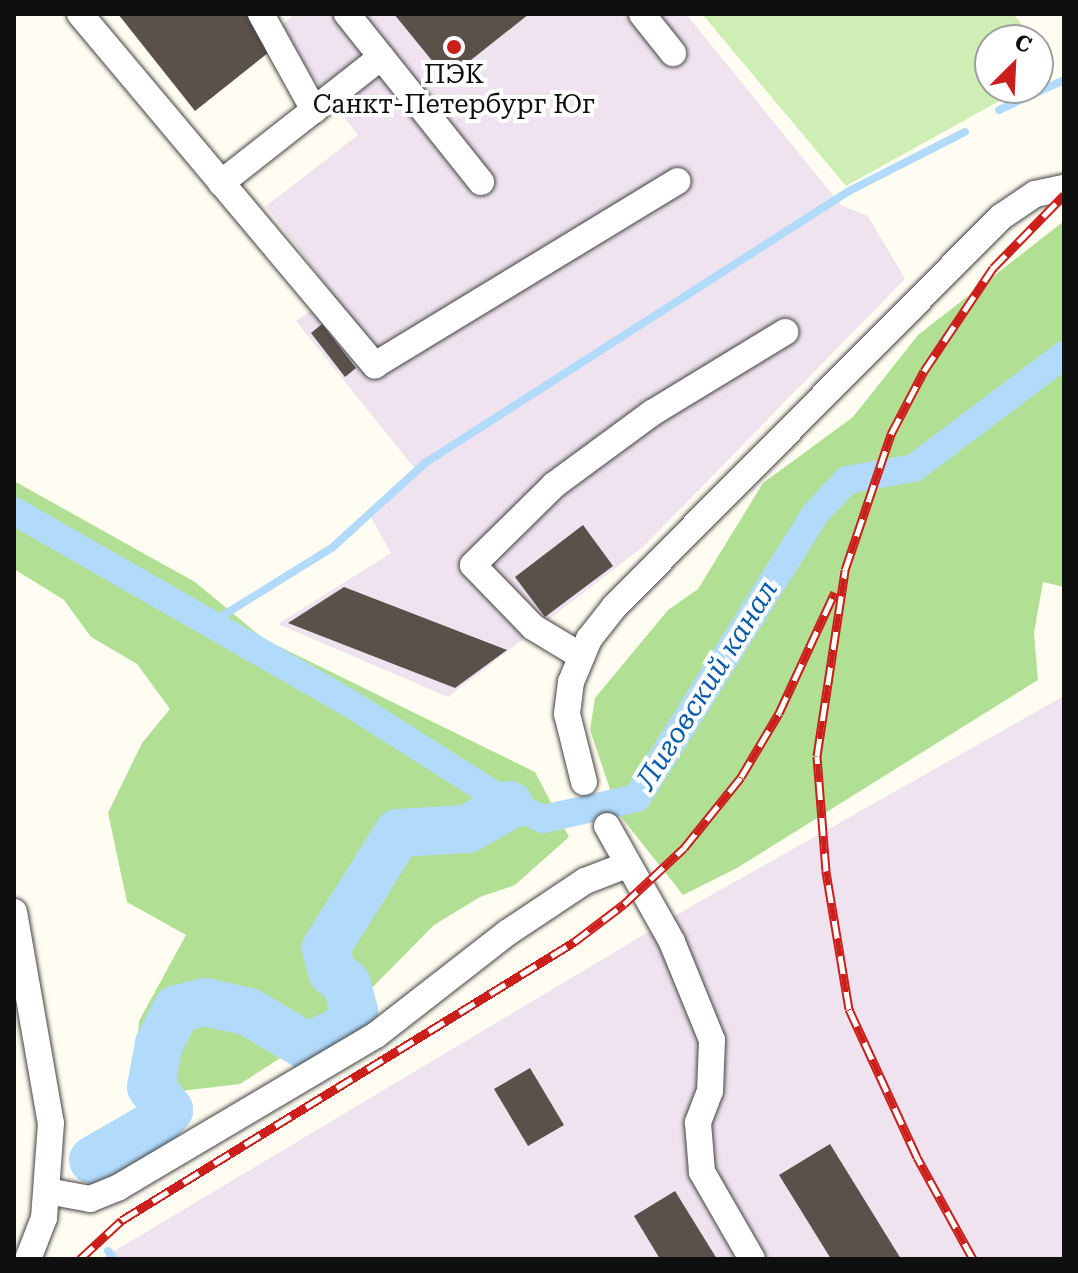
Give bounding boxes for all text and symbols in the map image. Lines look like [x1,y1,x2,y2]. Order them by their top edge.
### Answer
north arrow [974,24,1054,104]
text: С [1011,29,1035,58]
marker: ПЭК Санкт-Петербург Юг [445,38,463,56]
place label: ПЭК Санкт-Петербург Юг [313,59,595,120]
water label: Лиговский канал [629,574,785,796]

